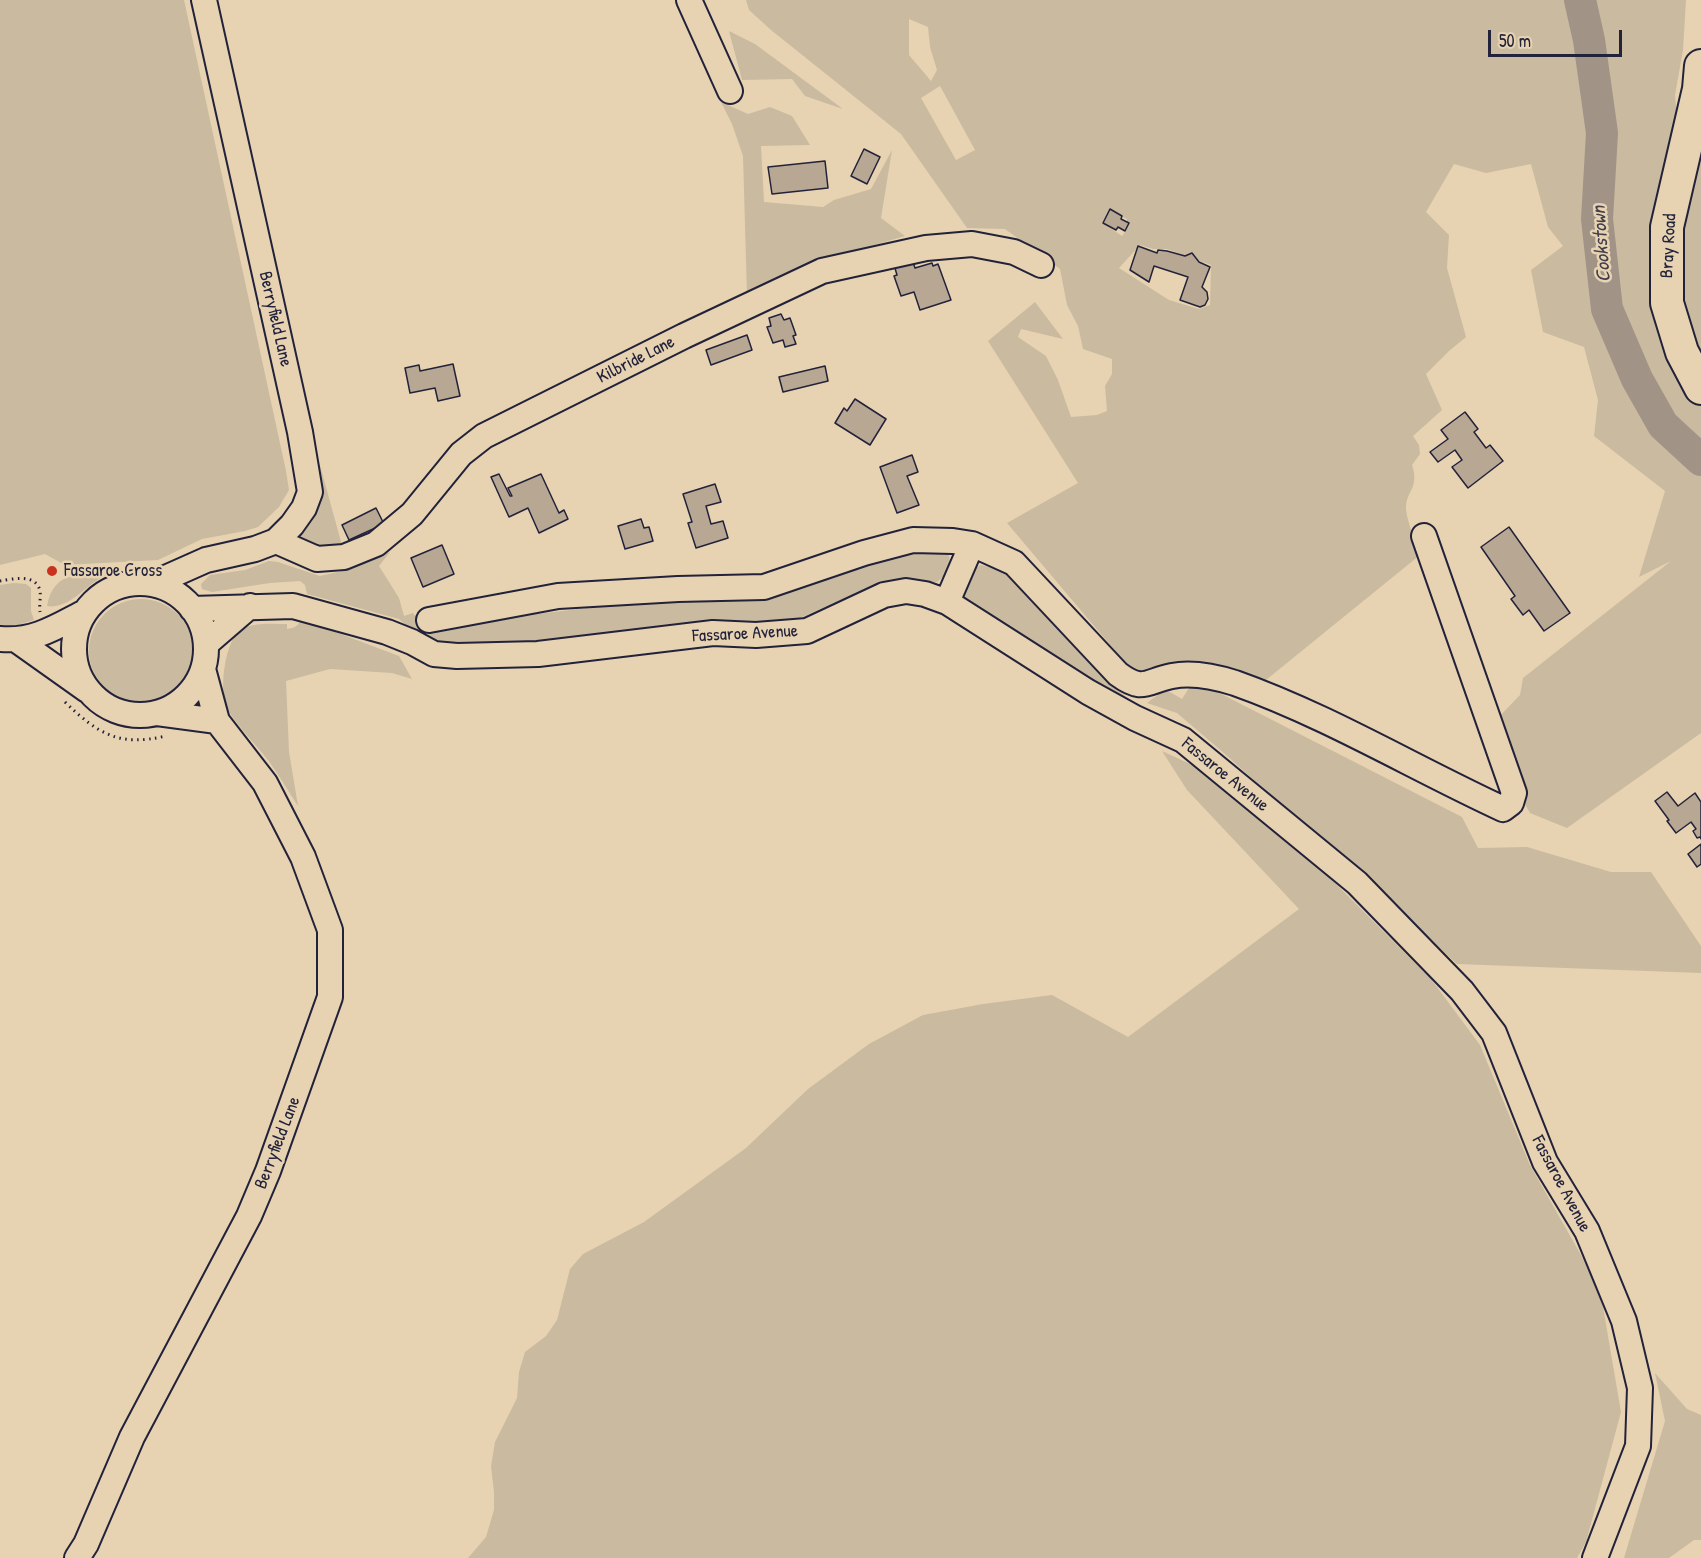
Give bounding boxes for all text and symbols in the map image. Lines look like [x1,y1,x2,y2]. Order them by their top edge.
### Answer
scale bar [1491,18,1624,56]
text: 50 m [1499,28,1531,53]
water label: Cookstown [1587,205,1617,283]
street label: Bray Road [1657,213,1681,279]
street label: Berryfield Lane [254,269,296,369]
street label: Kilbride Lane [594,331,678,389]
place label: Fassaroe Cross [64,560,162,582]
marker: Fassaroe Cross [45,564,59,578]
street label: Fassaroe Avenue [692,620,798,648]
street label: Fassaroe Avenue [1177,733,1273,817]
street label: Berryfield Lane [251,1094,305,1192]
street label: Fassaroe Avenue [1527,1132,1595,1236]

